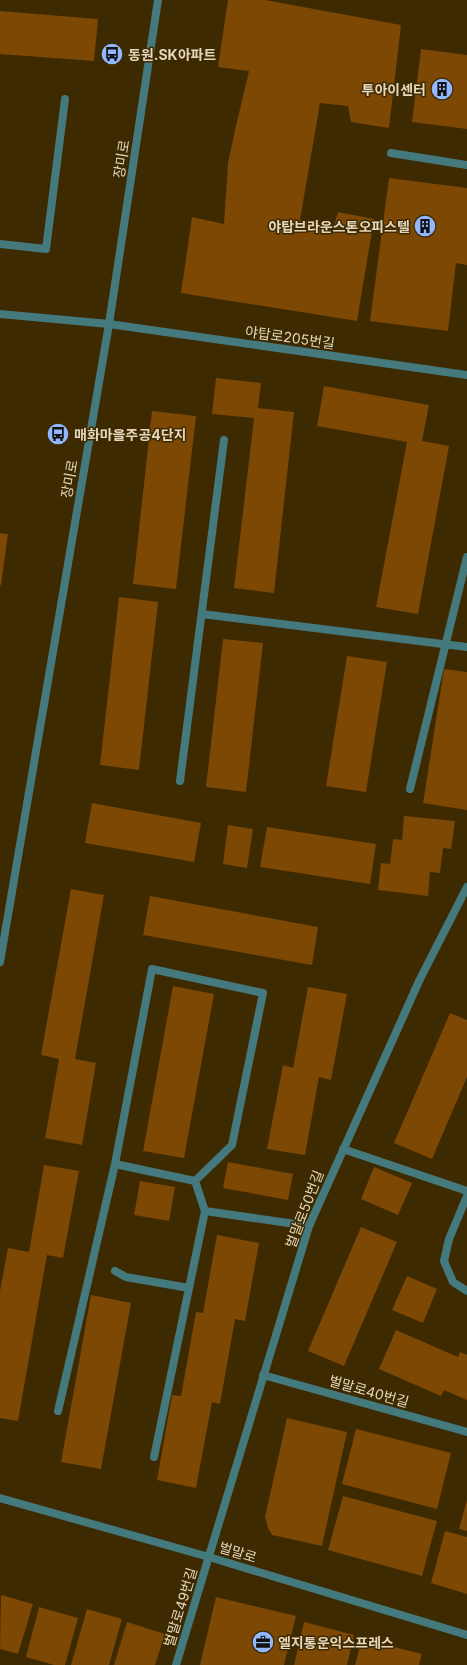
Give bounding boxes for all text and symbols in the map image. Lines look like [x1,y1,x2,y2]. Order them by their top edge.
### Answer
bus stop icon: 동원.SK아파트 [99,41,125,67]
place label: 동원.SK아파트 [128,46,216,63]
building icon: 투아이센터 [429,76,455,102]
place label: 투아이센터 [362,81,426,98]
street label: 장미로 [110,138,132,179]
building icon: 야탑브라운스톤오피스텔 [412,213,438,239]
place label: 야탑브라운스톤오피스텔 [268,218,410,235]
street label: 야탑로205번길 [244,322,336,352]
bus stop icon: 매화마을주공4단지 [45,421,71,447]
place label: 매화마을주공4단지 [74,426,187,443]
street label: 장미로 [57,458,81,500]
street label: 벌말로50번길 [281,1168,327,1250]
street label: 벌말로40번길 [327,1371,411,1411]
street label: 벌말로 [217,1538,259,1566]
street label: 벌말로49번길 [160,1565,200,1649]
office icon: 엘지통운익스프레스 [250,1629,276,1655]
place label: 엘지통운익스프레스 [278,1634,394,1651]

